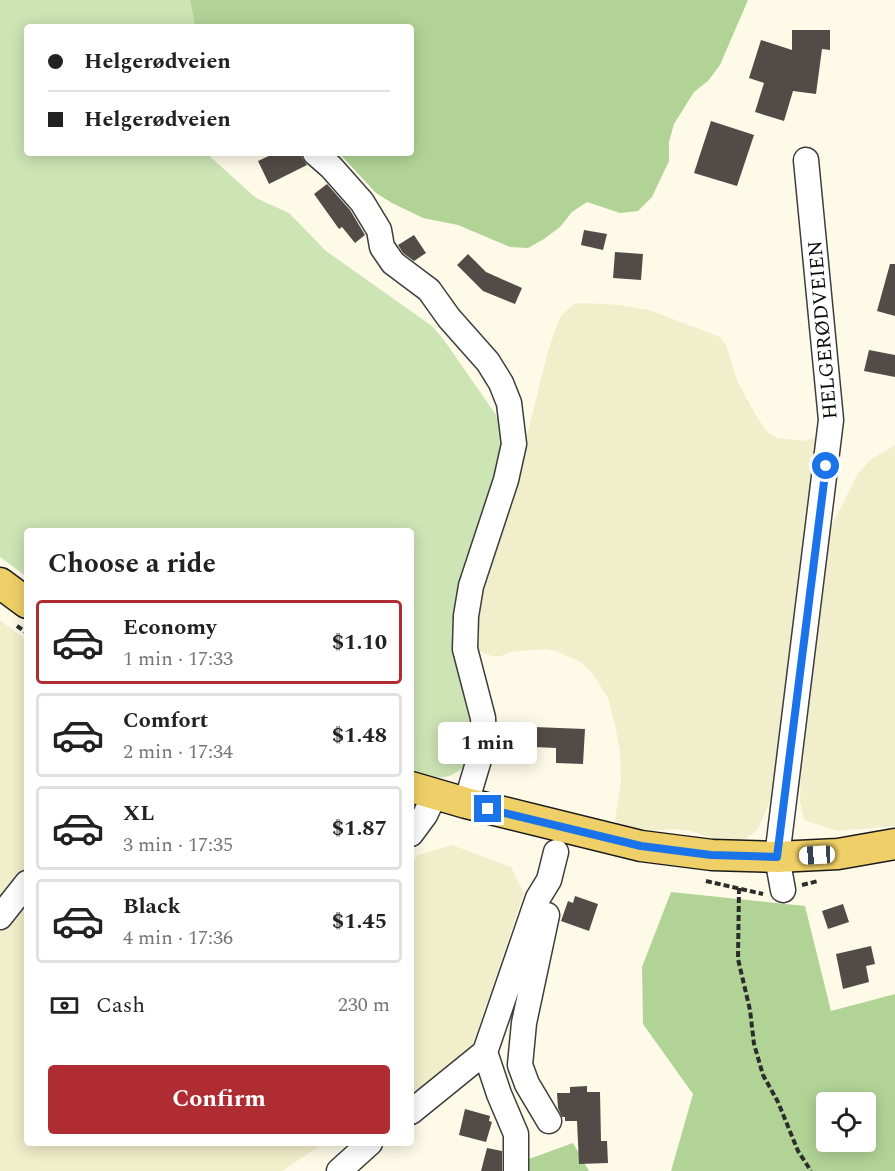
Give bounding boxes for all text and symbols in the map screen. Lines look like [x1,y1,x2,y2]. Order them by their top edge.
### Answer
text: Helgerødveien [84,45,231,78]
text: Helgerødveien [84,103,231,136]
street label: HELGERØDVEIEN [800,239,846,420]
route start [812,452,839,479]
text: Choose a ride [48,543,216,585]
text: Economy [123,611,216,644]
icon: car [51,615,105,669]
text: $1.10 [332,626,387,659]
text: 1 min · 17:33 [123,644,233,674]
text: Comfort [123,704,208,737]
icon: car [51,708,105,762]
text: $1.48 [332,719,387,752]
callout: 1 min [438,722,538,764]
text: 1 min [461,728,514,758]
text: 2 min · 17:34 [123,737,233,767]
route end [474,795,501,822]
text: XL [123,797,154,830]
icon: car [51,801,105,855]
text: $1.87 [332,812,387,845]
text: 3 min · 17:35 [123,830,233,860]
car [799,845,835,865]
text: Black [123,890,181,923]
icon: car [51,894,105,948]
text: $1.45 [332,905,387,938]
text: 4 min · 17:36 [123,923,233,953]
icon: cash [48,989,81,1022]
text: Cash [96,989,145,1022]
text: 230 m [338,990,390,1020]
button: Confirm [48,1065,390,1134]
map controls [816,1092,876,1152]
button: locate [816,1092,876,1152]

